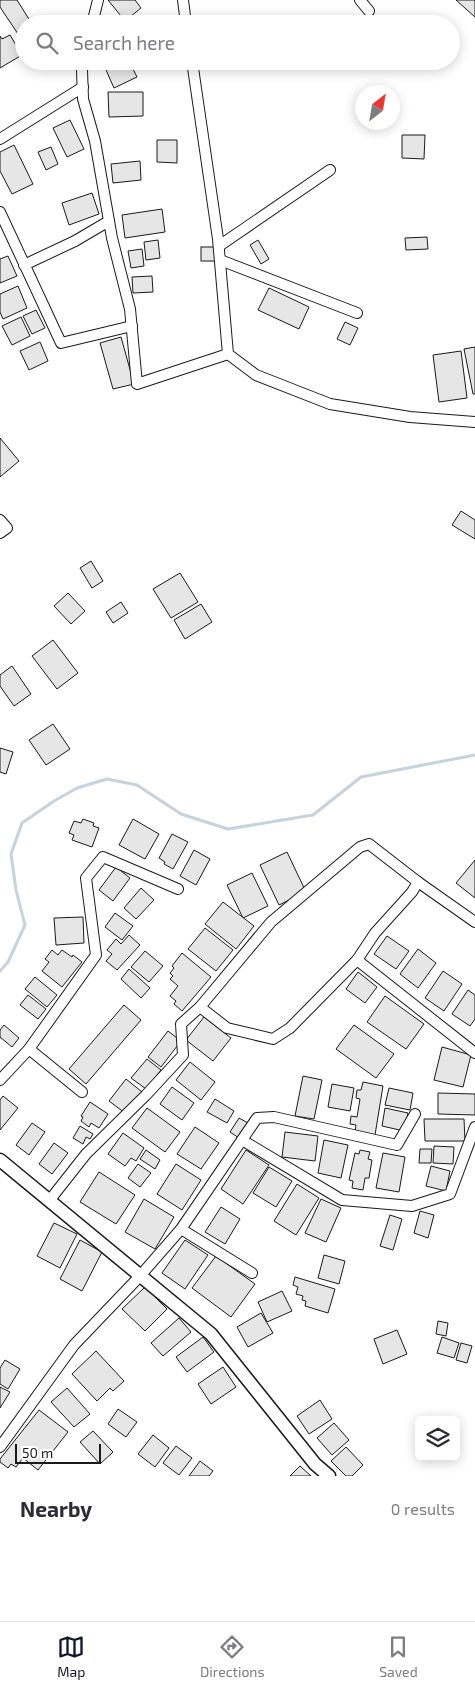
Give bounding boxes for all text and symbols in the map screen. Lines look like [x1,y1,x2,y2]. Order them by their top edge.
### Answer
search box [15,15,460,70]
icon: search [33,29,61,57]
text: Search here [73,31,175,54]
north arrow [355,85,400,130]
map controls [415,1416,460,1461]
button: layers [415,1416,460,1461]
scale bar [15,1441,101,1464]
text: 50 m [22,1444,53,1461]
text: Nearby [20,1496,92,1521]
text: 0 results [391,1499,455,1518]
tab: Map [57,1633,85,1680]
tab: Directions [200,1633,265,1680]
tab: Saved [379,1633,418,1680]

